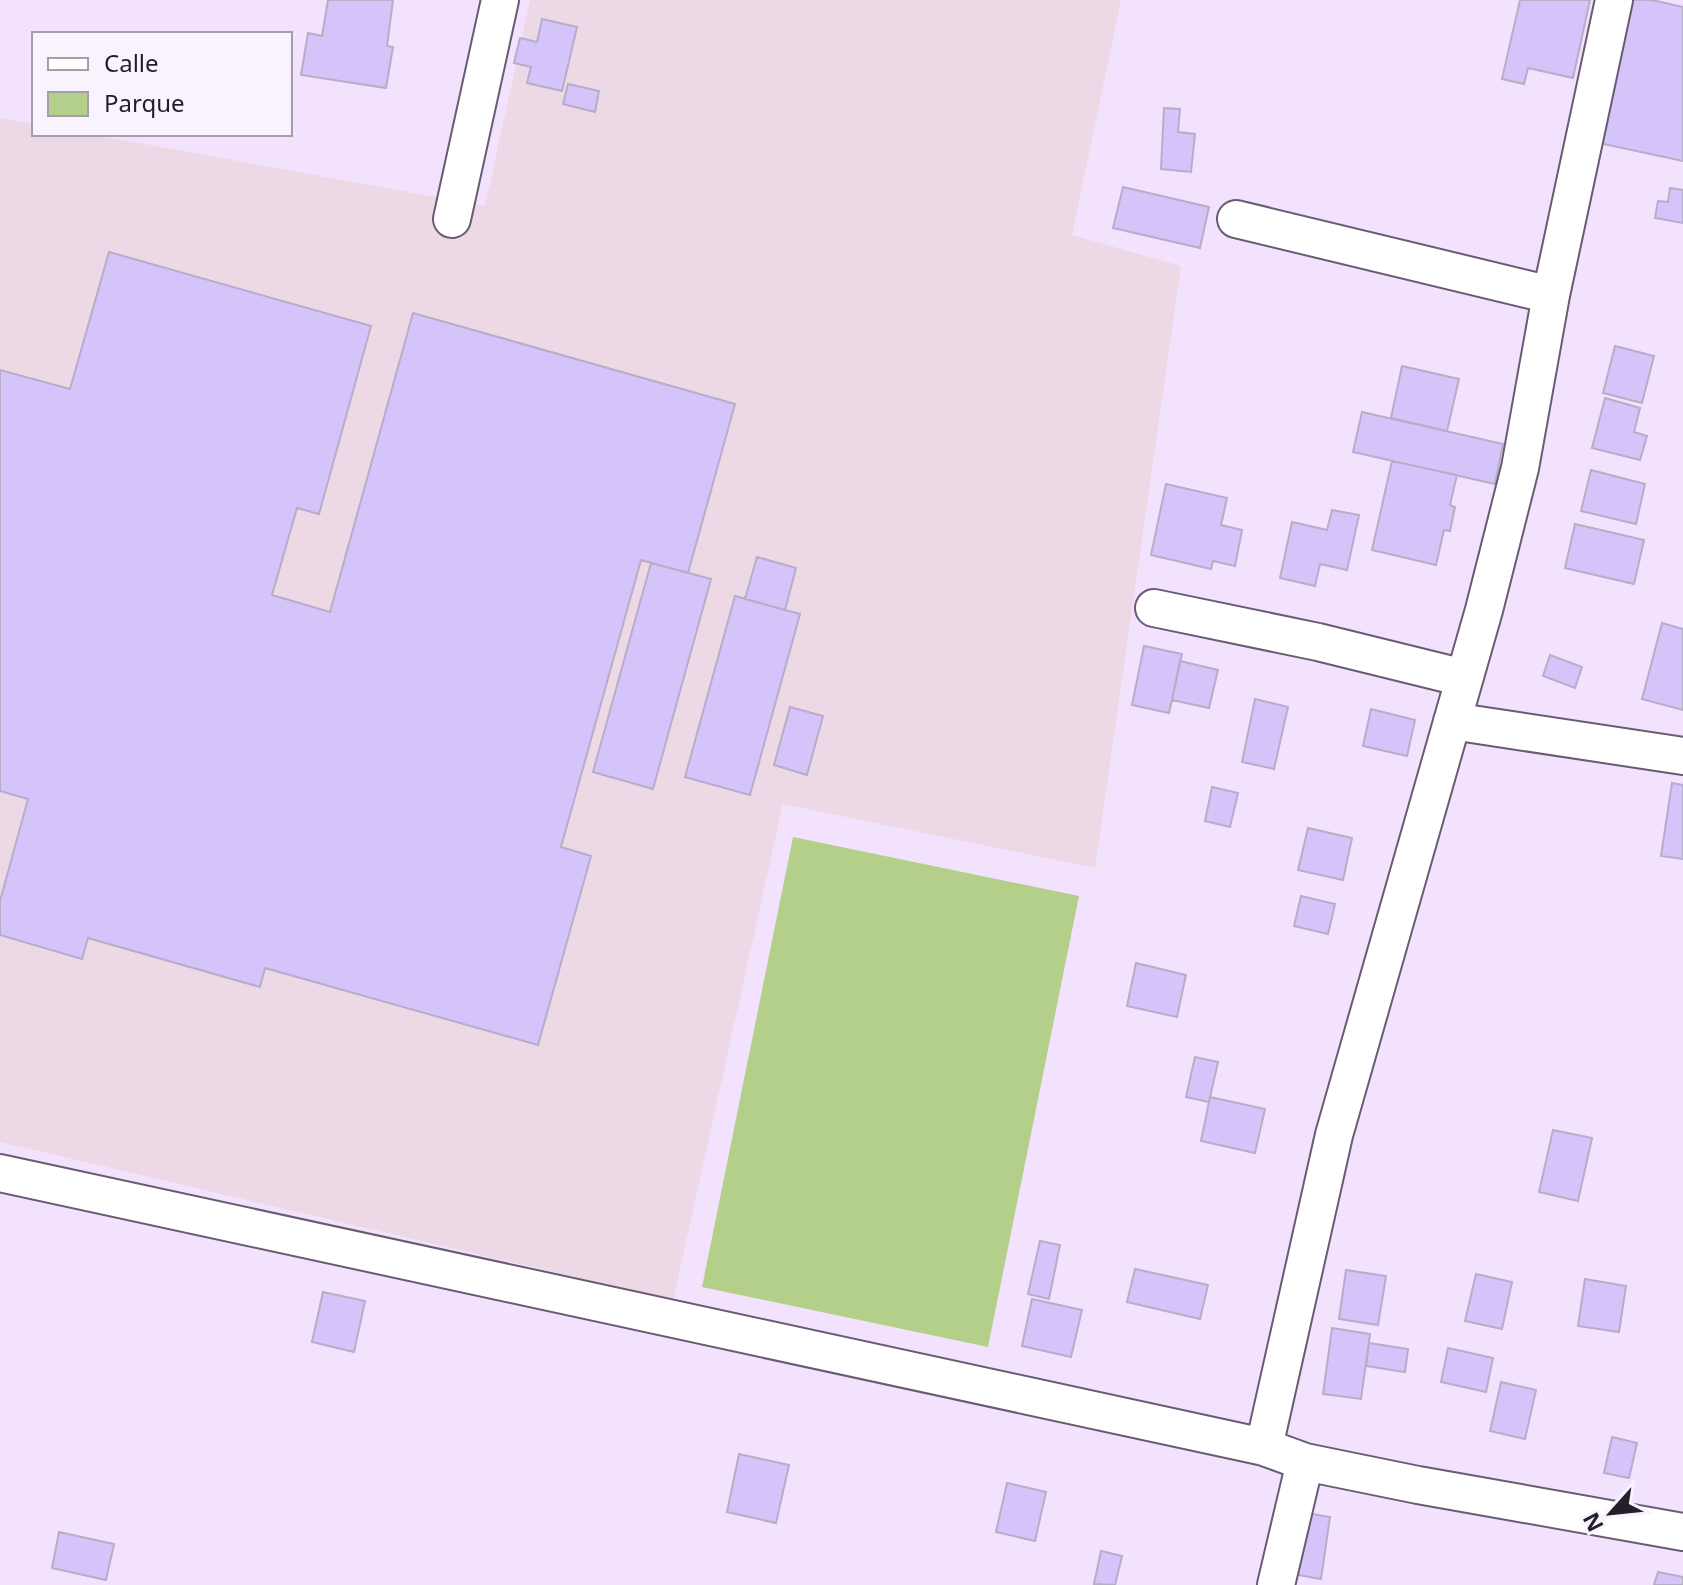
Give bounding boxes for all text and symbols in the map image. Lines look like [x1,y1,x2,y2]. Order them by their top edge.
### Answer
legend [32,32,292,136]
text: Calle [104,46,159,79]
text: Parque [104,86,185,119]
north arrow [1571,1473,1651,1553]
text: N [1575,1508,1610,1537]

